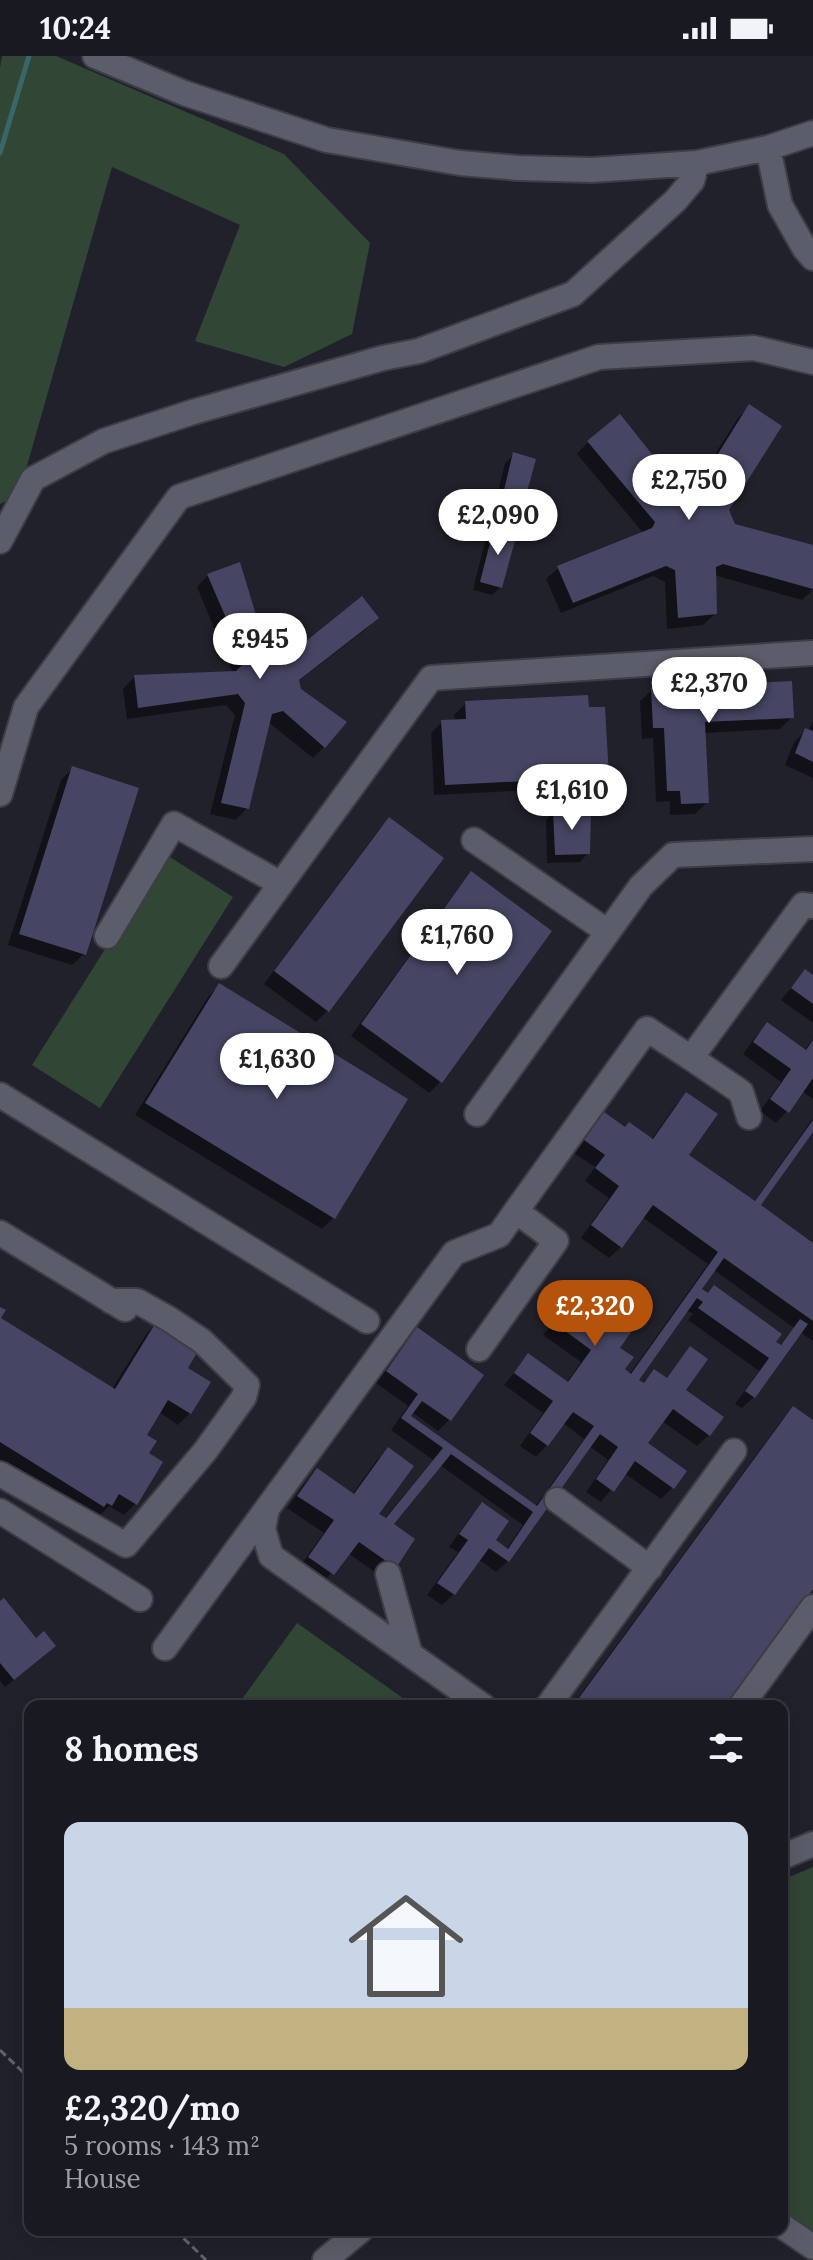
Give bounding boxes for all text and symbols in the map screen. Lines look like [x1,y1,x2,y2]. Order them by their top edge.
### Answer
text: 10:24 [40,9,111,47]
pin: £2,750 [624,454,754,522]
text: £2,750 [650,463,728,496]
pin: £2,090 [433,489,563,557]
text: £2,090 [457,498,539,531]
pin: £945 [213,613,307,681]
text: £945 [231,622,289,655]
pin: £2,370 [644,657,774,725]
text: £2,370 [670,666,748,699]
pin: £1,610 [507,764,637,832]
text: £1,610 [535,773,609,806]
pin: £1,760 [392,909,522,977]
text: £1,760 [420,918,494,951]
pin: £1,630 [212,1033,342,1101]
text: £1,630 [238,1042,316,1075]
pin: £2,320 [530,1280,660,1348]
text: £2,320 [555,1289,635,1322]
icon: filters [704,1726,748,1770]
text: 8 homes [64,1727,199,1770]
icon: home [334,1874,478,2018]
text: £2,320/mo [64,2086,240,2129]
text: 5 rooms · 143 m² [64,2129,260,2162]
text: House [64,2162,141,2195]

